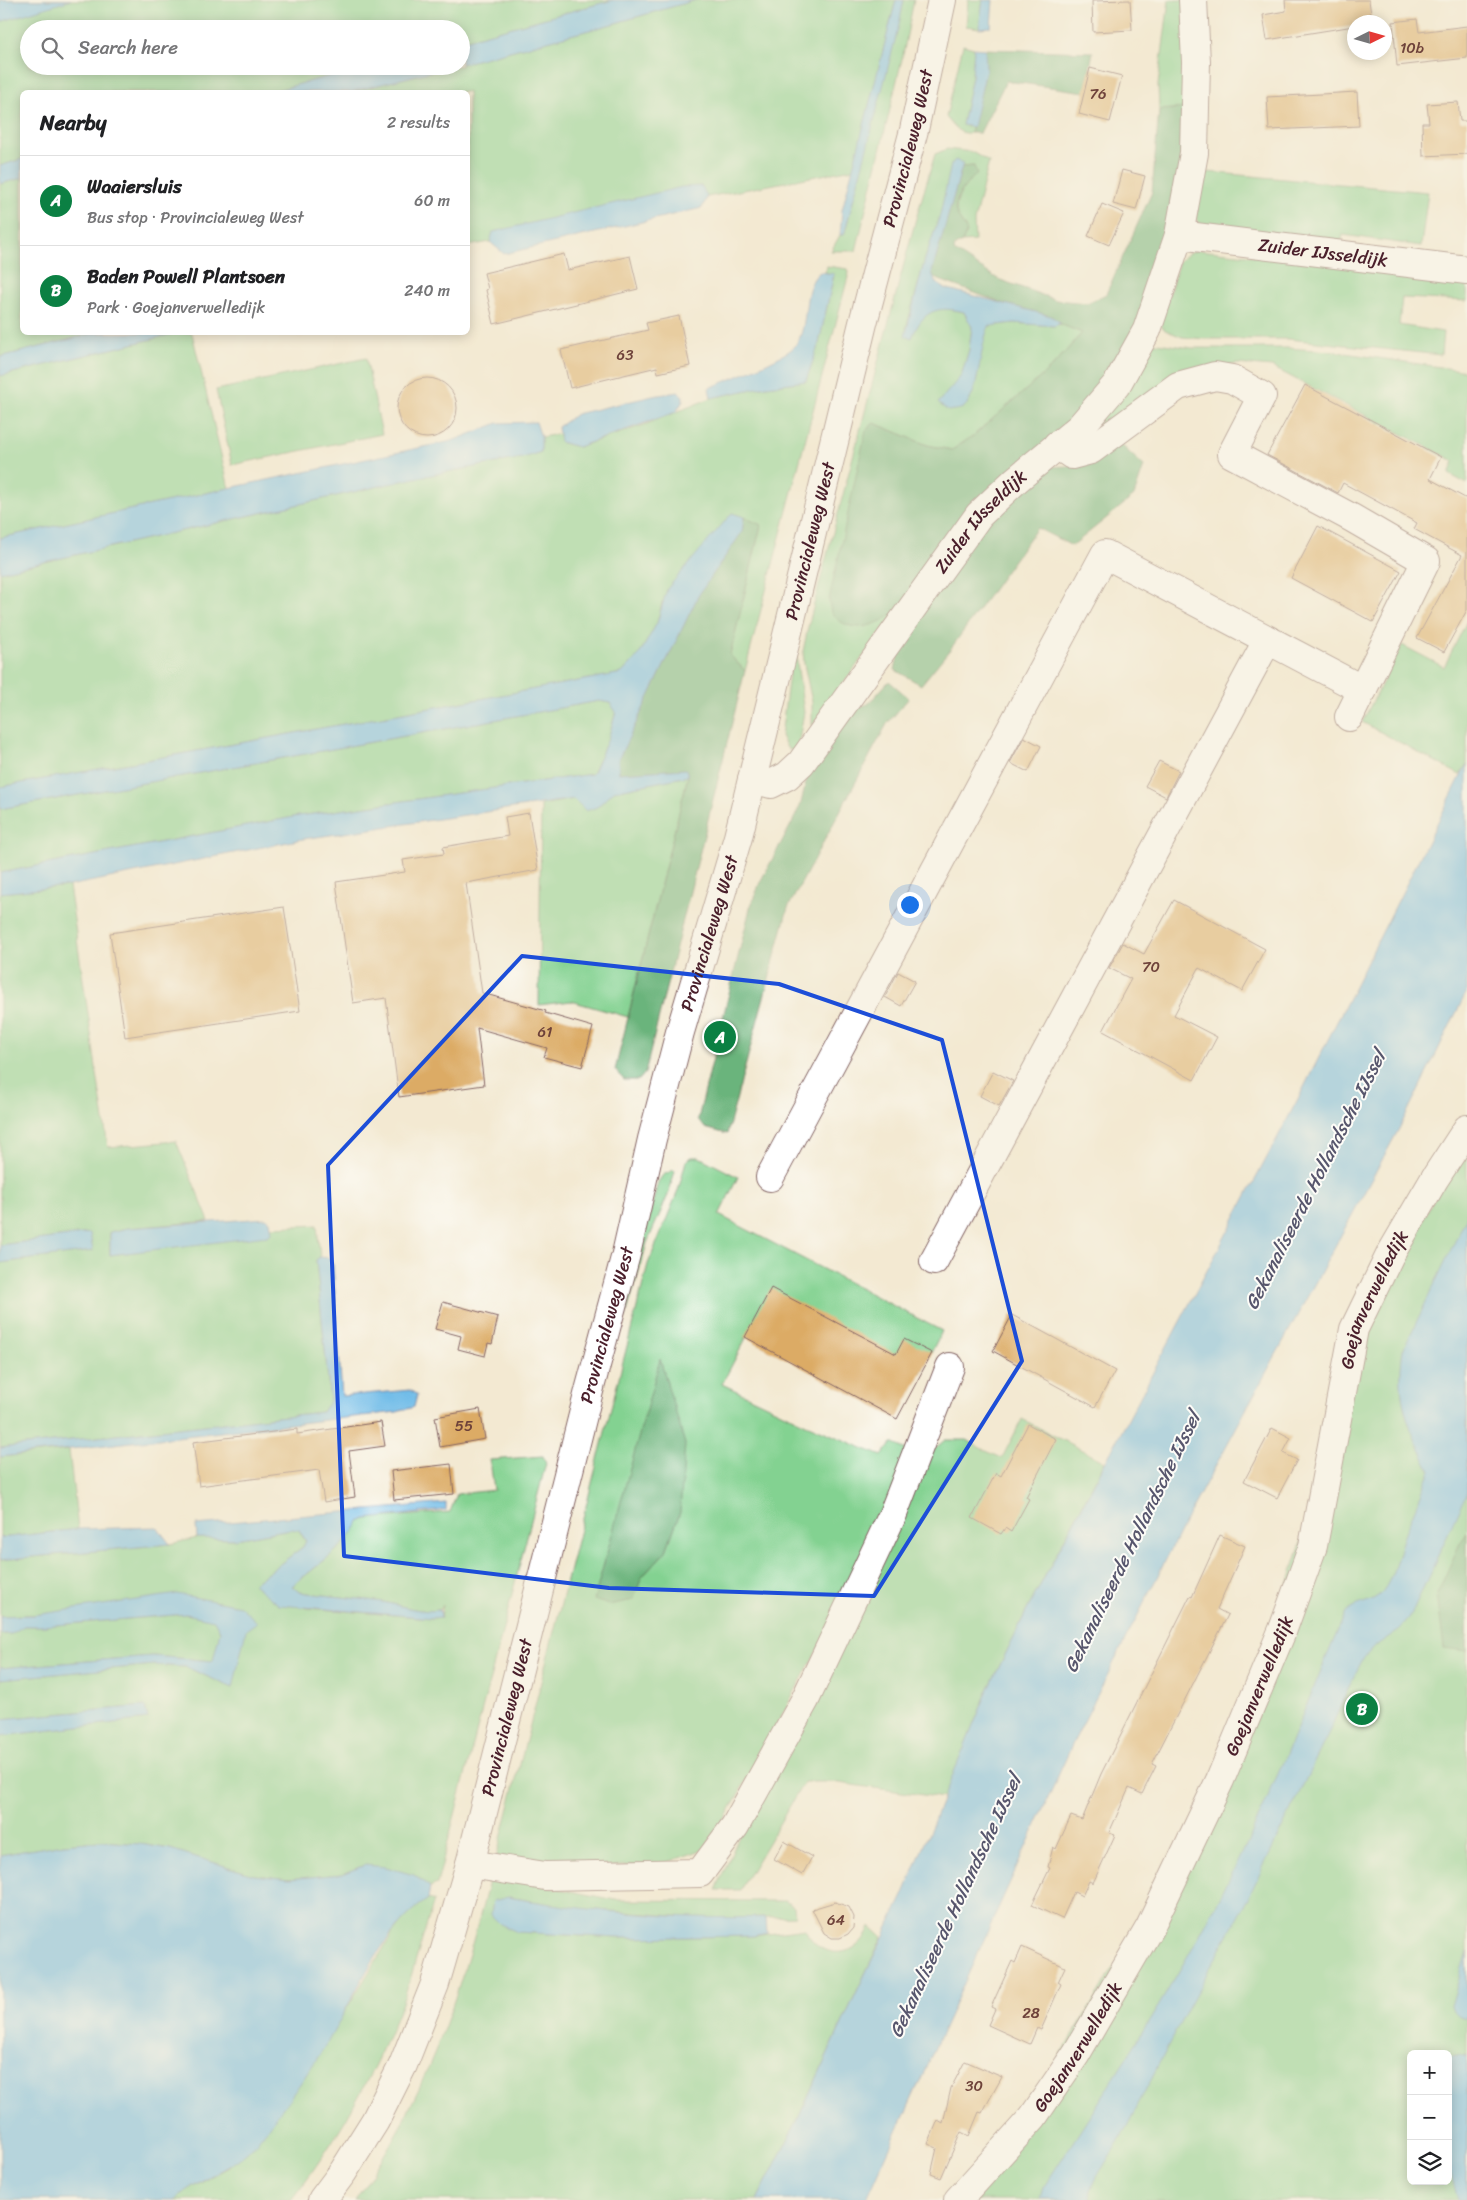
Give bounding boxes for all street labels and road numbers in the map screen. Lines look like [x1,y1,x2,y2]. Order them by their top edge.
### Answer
street label: Provincialeweg West [873,66,943,231]
street label: Zuider IJsseldijk [1256,229,1390,276]
street label: Provincialeweg West [775,458,845,623]
street label: Zuider IJsseldijk [926,461,1034,580]
street label: Provincialeweg West [671,851,748,1015]
street label: Goejanverwelledijk [1331,1224,1417,1372]
street label: Provincialeweg West [570,1243,643,1407]
street label: Goejanverwelledijk [1216,1611,1303,1761]
street label: Provincialeweg West [472,1634,542,1800]
street label: Goejanverwelledijk [1025,1975,1131,2119]

